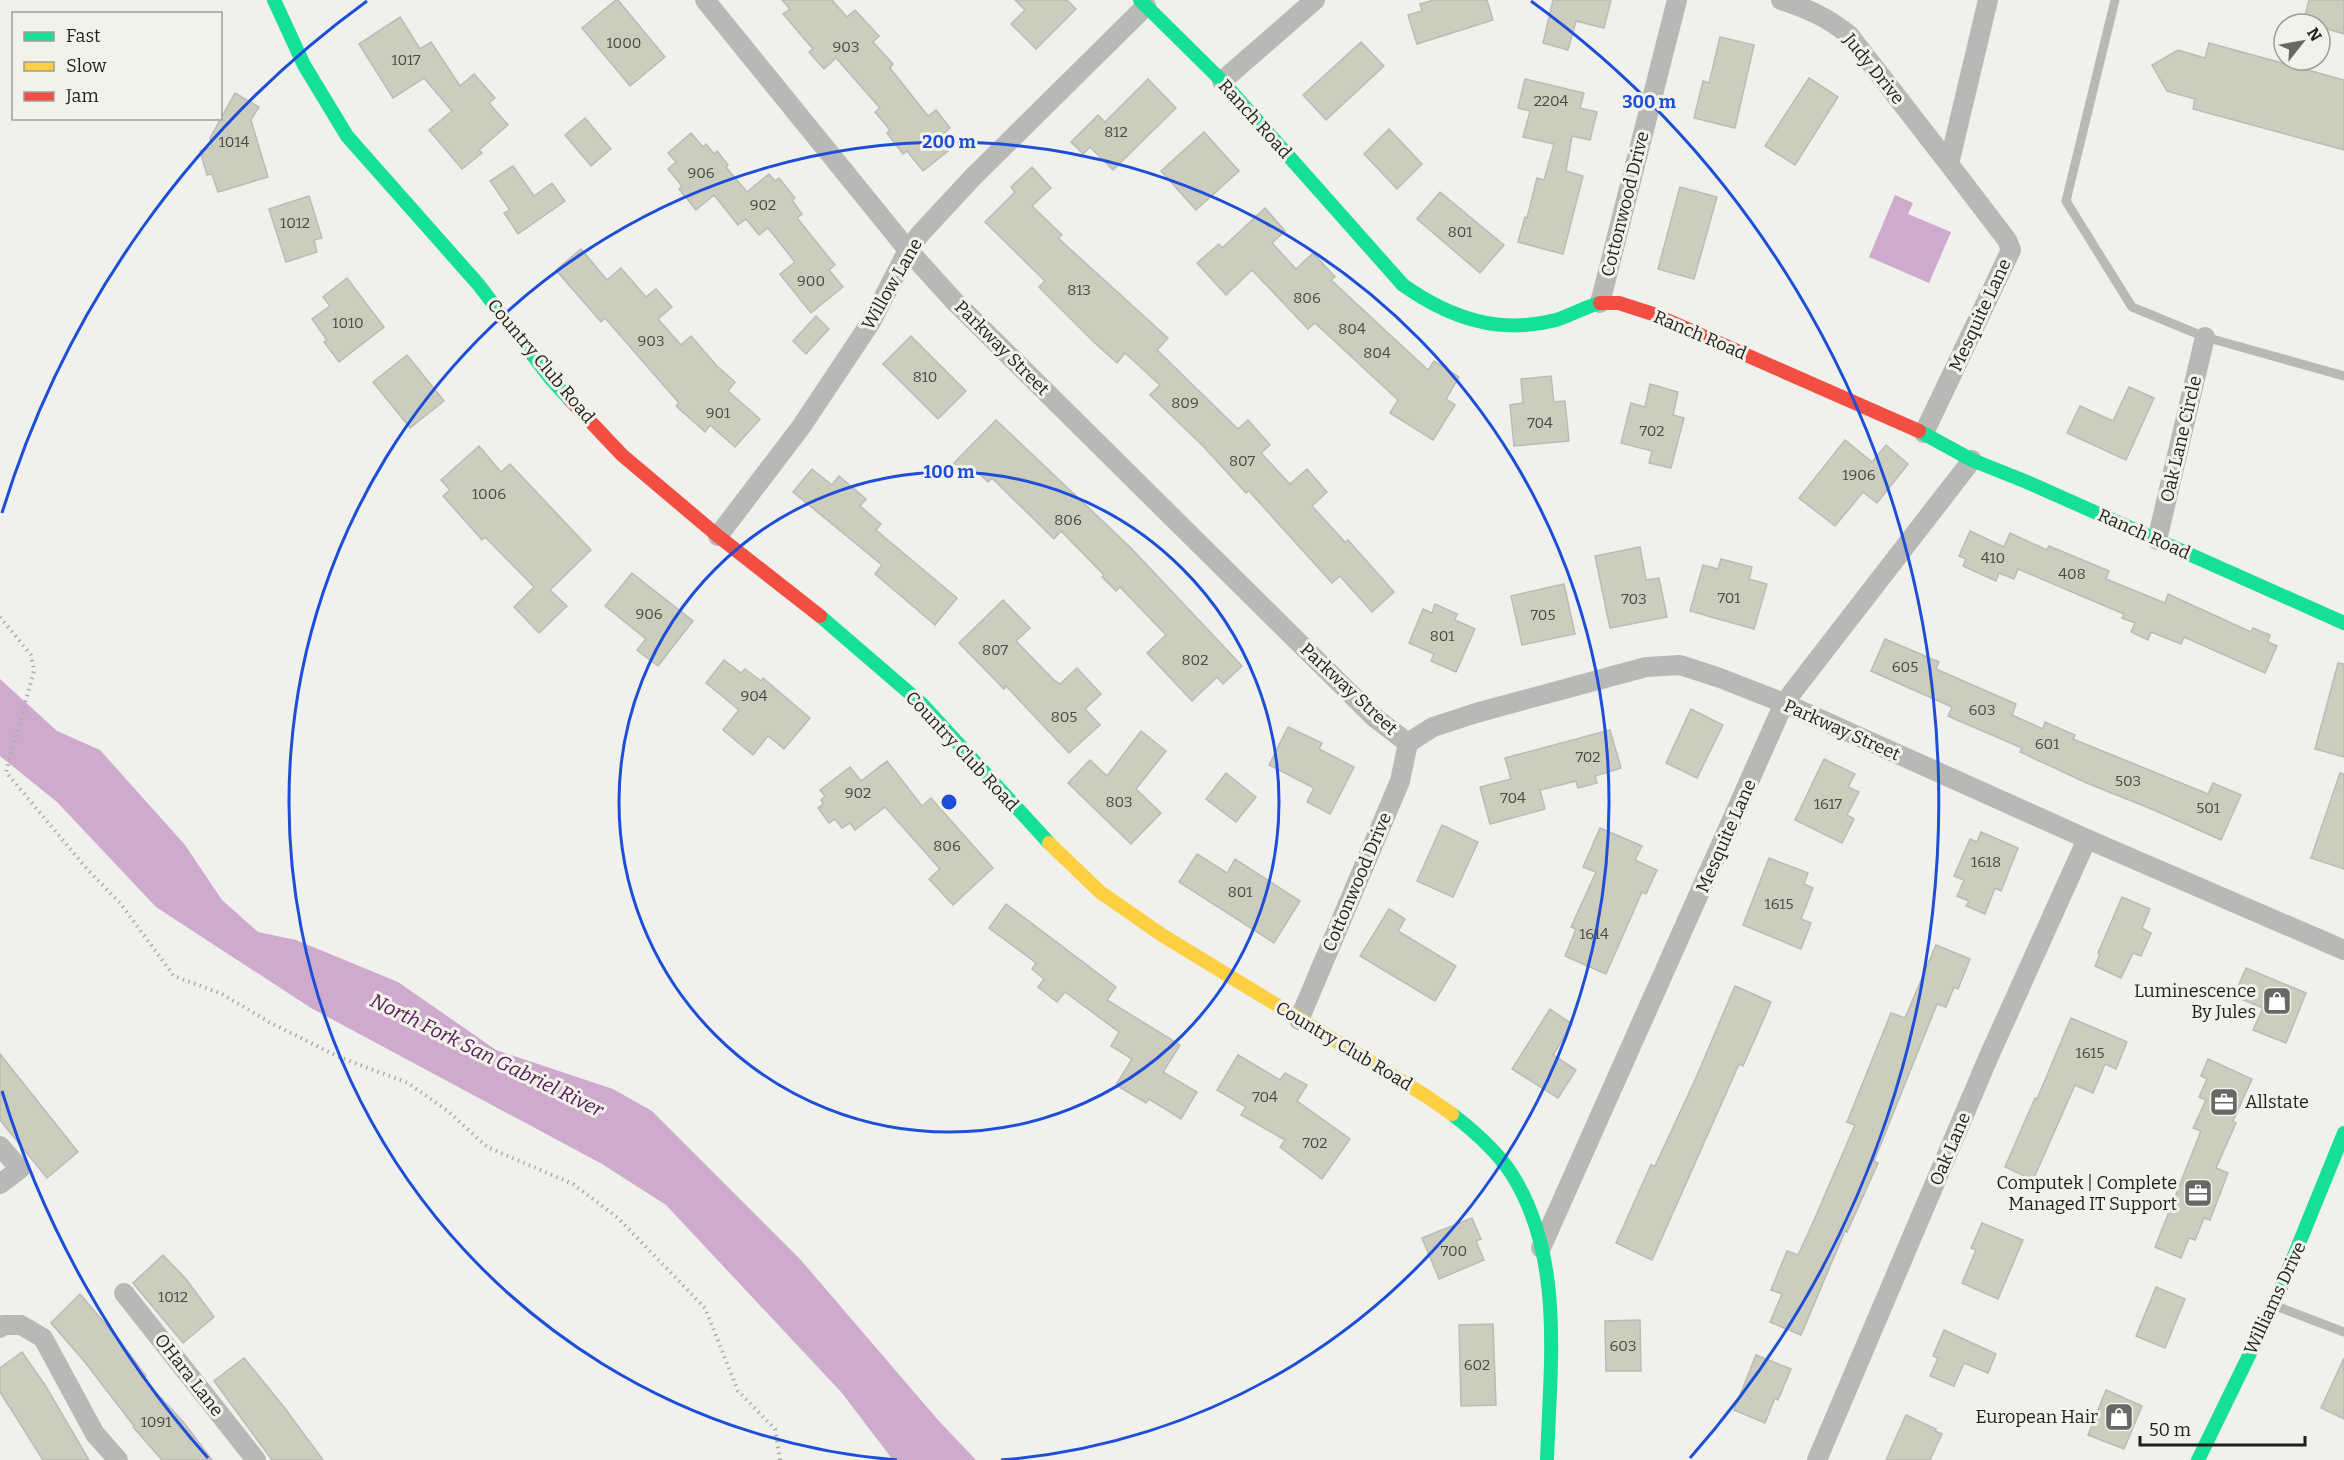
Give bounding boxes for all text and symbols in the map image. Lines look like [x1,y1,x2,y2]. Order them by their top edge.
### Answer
legend [12,12,222,120]
north arrow [2272,12,2332,72]
text: N [2303,24,2326,45]
text: Fast [66,25,101,47]
street label: Judy Drive [1838,28,1909,109]
house number: 1000 [607,34,641,52]
house number: 903 [833,38,859,56]
house number: 1017 [391,51,421,69]
text: Slow [66,55,107,77]
street label: Ranch Road [1214,75,1296,163]
text: Jam [65,85,99,107]
text: 300 m [1622,91,1676,113]
house number: 2204 [1534,92,1569,110]
house number: 812 [1104,123,1128,141]
street label: Cottonwood Drive [1596,129,1654,279]
text: 200 m [922,131,976,153]
house number: 1014 [219,133,249,151]
house number: 906 [687,164,715,182]
house number: 902 [750,196,776,214]
house number: 1012 [280,214,310,232]
house number: 801 [1448,223,1472,241]
street label: Willow Lane [857,234,927,334]
street label: Mesquite Lane [1944,255,2016,375]
house number: 900 [797,272,825,290]
house number: 813 [1067,281,1091,299]
house number: 806 [1293,289,1321,307]
street label: Country Club Road [483,294,600,428]
street label: Parkway Street [950,296,1054,400]
street label: Ranch Road [1650,306,1750,365]
house number: 1010 [332,314,364,332]
house number: 804 [1338,320,1366,338]
house number: 903 [638,332,664,350]
house number: 804 [1363,344,1391,362]
house number: 810 [913,368,937,386]
street label: Oak Lane Circle [2156,374,2206,504]
house number: 809 [1171,394,1199,412]
house number: 901 [706,404,730,422]
house number: 704 [1527,414,1553,432]
house number: 702 [1639,422,1665,440]
house number: 807 [1229,452,1256,470]
text: 100 m [923,461,975,483]
house number: 1906 [1842,466,1876,484]
house number: 1006 [472,485,506,503]
street label: Ranch Road [2094,504,2194,564]
house number: 806 [1054,511,1082,529]
house number: 410 [1981,549,2005,567]
house number: 408 [2058,565,2086,583]
house number: 701 [1718,589,1740,607]
house number: 703 [1621,590,1647,608]
house number: 906 [635,605,663,623]
house number: 705 [1531,606,1555,624]
house number: 801 [1430,627,1454,645]
street label: Parkway Street [1296,638,1403,740]
house number: 807 [982,641,1009,659]
house number: 802 [1182,651,1208,669]
house number: 605 [1892,658,1918,676]
house number: 904 [740,687,768,705]
street label: Country Club Road [901,687,1023,816]
street label: Parkway Street [1780,695,1904,766]
house number: 603 [1969,701,1995,719]
house number: 805 [1051,708,1077,726]
house number: 601 [2035,735,2059,753]
house number: 702 [1575,748,1601,766]
house number: 503 [2115,772,2141,790]
street label: Mesquite Lane [1691,776,1761,896]
house number: 902 [845,784,871,802]
house number: 704 [1500,789,1526,807]
centre of rings [939,792,959,812]
house number: 803 [1105,793,1133,811]
house number: 1617 [1814,795,1843,813]
house number: 501 [2196,799,2220,817]
street label: Cottonwood Drive [1318,809,1396,955]
house number: 806 [933,837,961,855]
house number: 1618 [1971,853,2001,871]
house number: 801 [1228,883,1252,901]
house number: 1615 [1765,895,1793,913]
house number: 1614 [1579,925,1609,943]
place label: Luminescence By Jules [2134,980,2256,1023]
shop icon: Luminescence By Jules [2261,985,2293,1017]
water label: North Fork San Gabriel River [367,988,608,1122]
street label: Country Club Road [1272,996,1417,1096]
house number: 1615 [2076,1044,2104,1062]
office icon: Allstate [2208,1086,2240,1118]
house number: 704 [1252,1088,1278,1106]
place label: Allstate [2245,1091,2309,1113]
street label: Oak Lane [1925,1109,1975,1189]
house number: 702 [1302,1134,1328,1152]
place label: Computek | Complete Managed IT Support [1996,1172,2177,1215]
office icon: Computek | Complete Managed IT Support [2182,1177,2214,1209]
street label: Williams Drive [2239,1238,2311,1358]
house number: 700 [1441,1242,1467,1260]
house number: 1012 [158,1288,188,1306]
street label: OHara Lane [150,1329,228,1421]
house number: 603 [1610,1337,1636,1355]
house number: 602 [1464,1356,1490,1374]
shop icon: European Hair [2103,1401,2135,1433]
place label: European Hair [1975,1406,2098,1428]
scale bar [2140,1409,2305,1447]
house number: 1091 [141,1413,171,1431]
text: 50 m [2149,1419,2191,1441]

